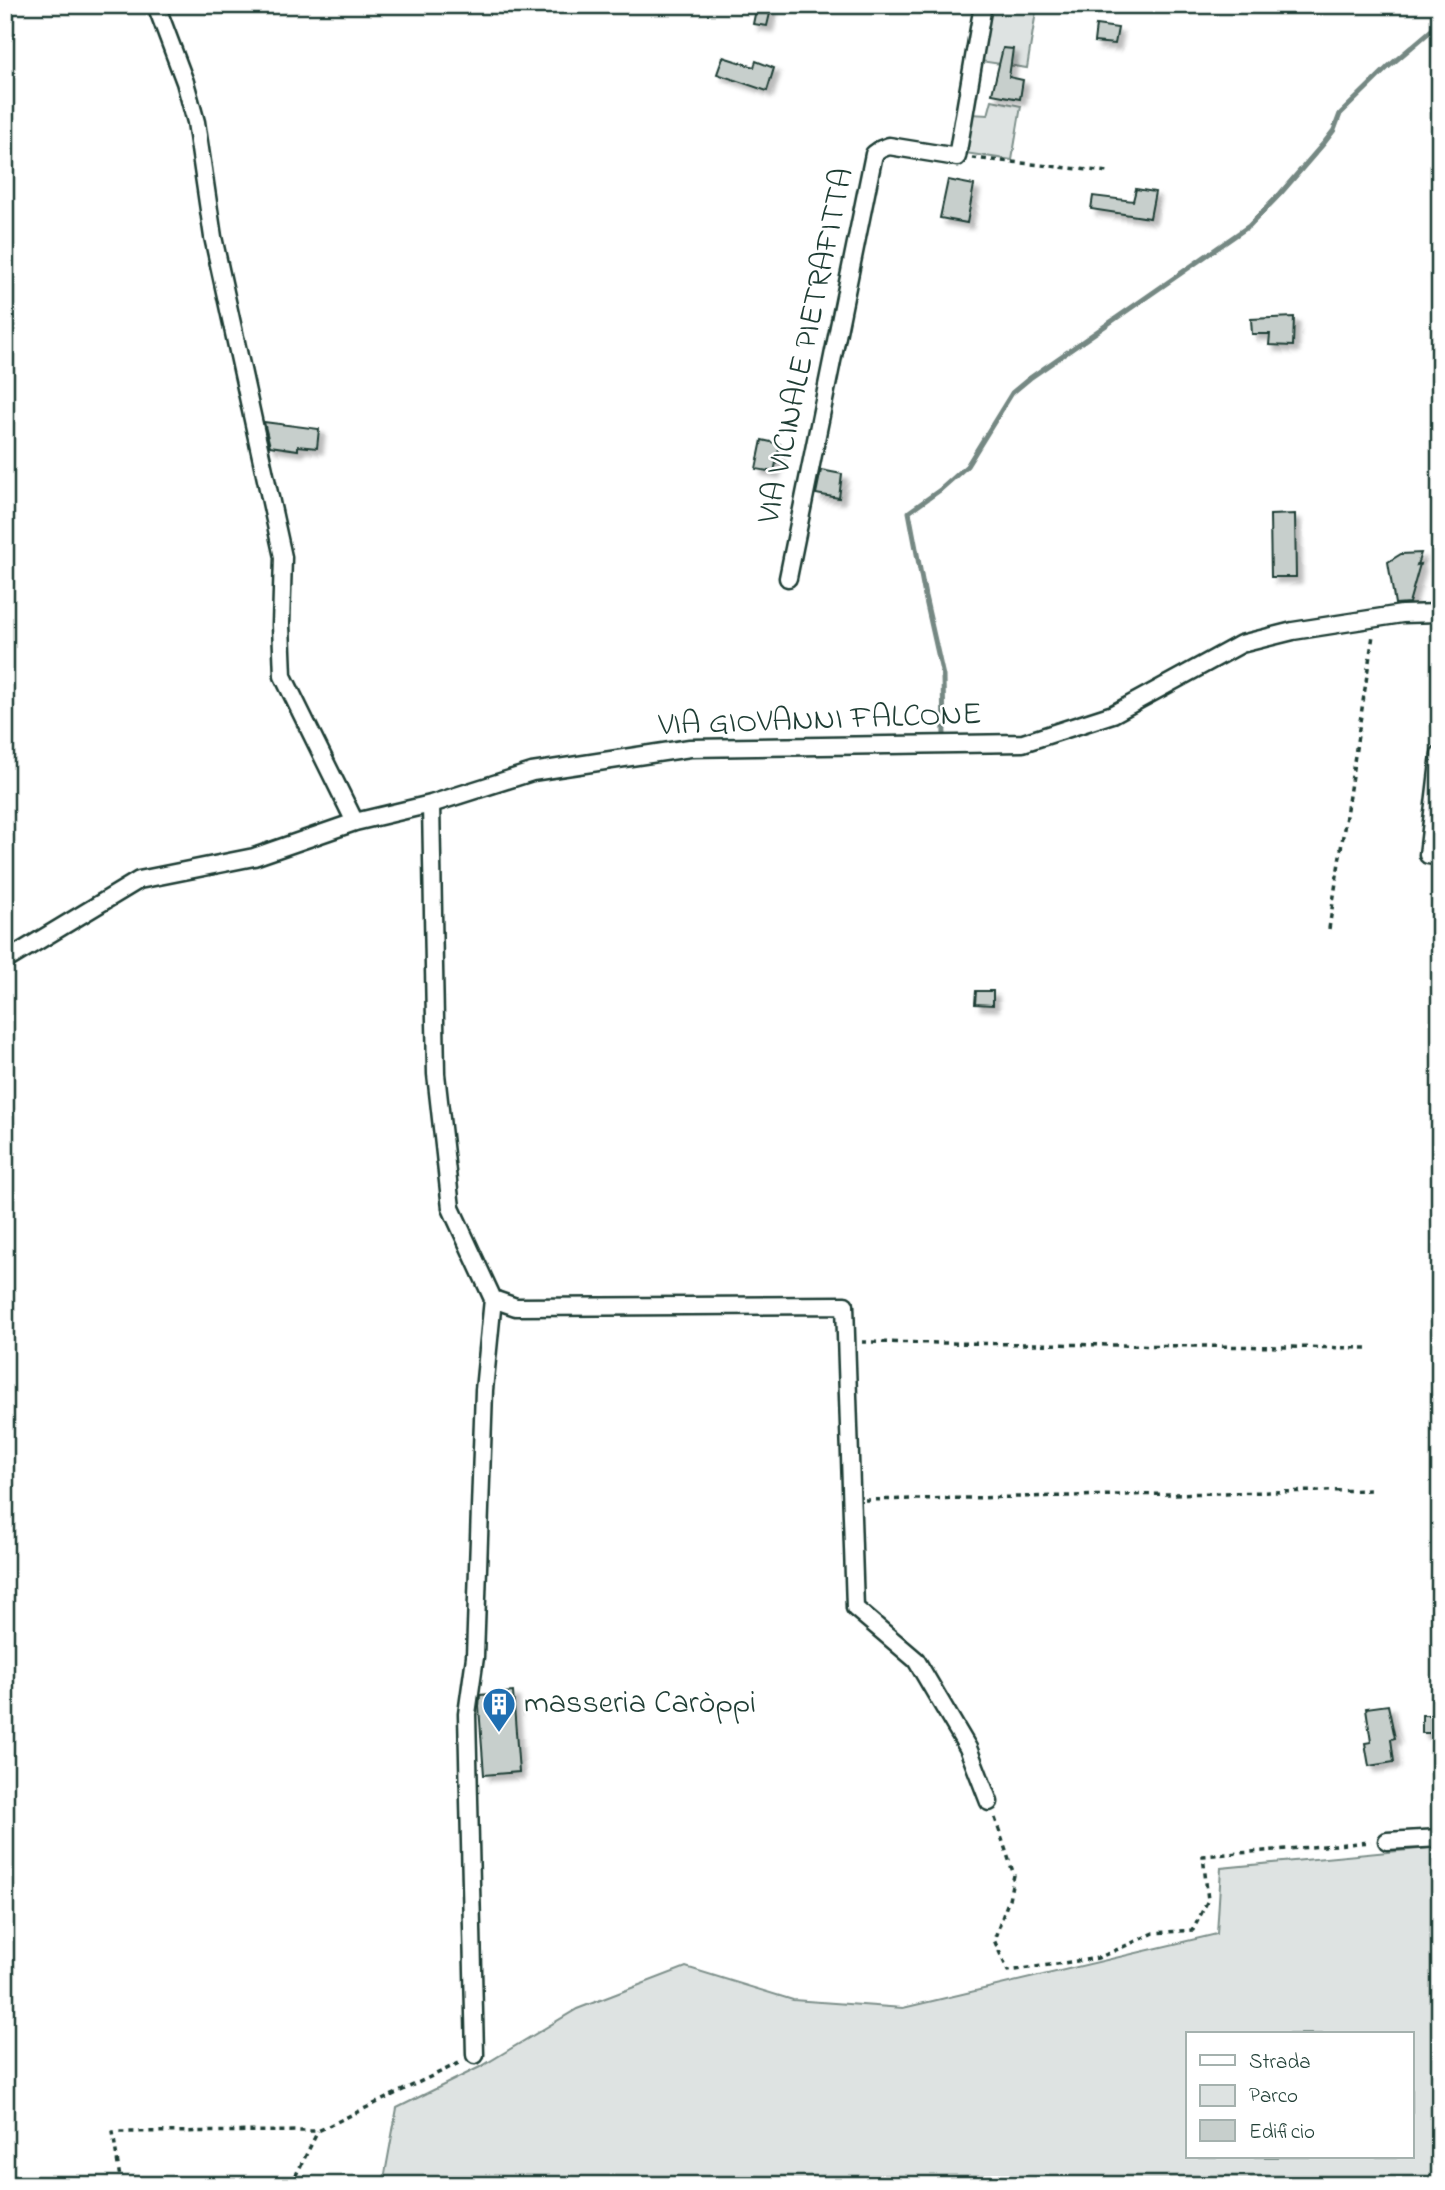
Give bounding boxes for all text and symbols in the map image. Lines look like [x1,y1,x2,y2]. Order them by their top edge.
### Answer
street label: VIA VICINALE PIETRAFITTA [746,164,868,529]
street label: VIA GIOVANNI FALCONE [657,692,982,750]
place label: masseria Caròppi [524,1681,756,1728]
building icon: masseria Caròppi [480,1685,518,1734]
legend [1186,2032,1414,2158]
text: Strada [1249,2048,1311,2078]
text: Parco [1249,2082,1298,2112]
text: Edificio [1249,2118,1315,2148]

